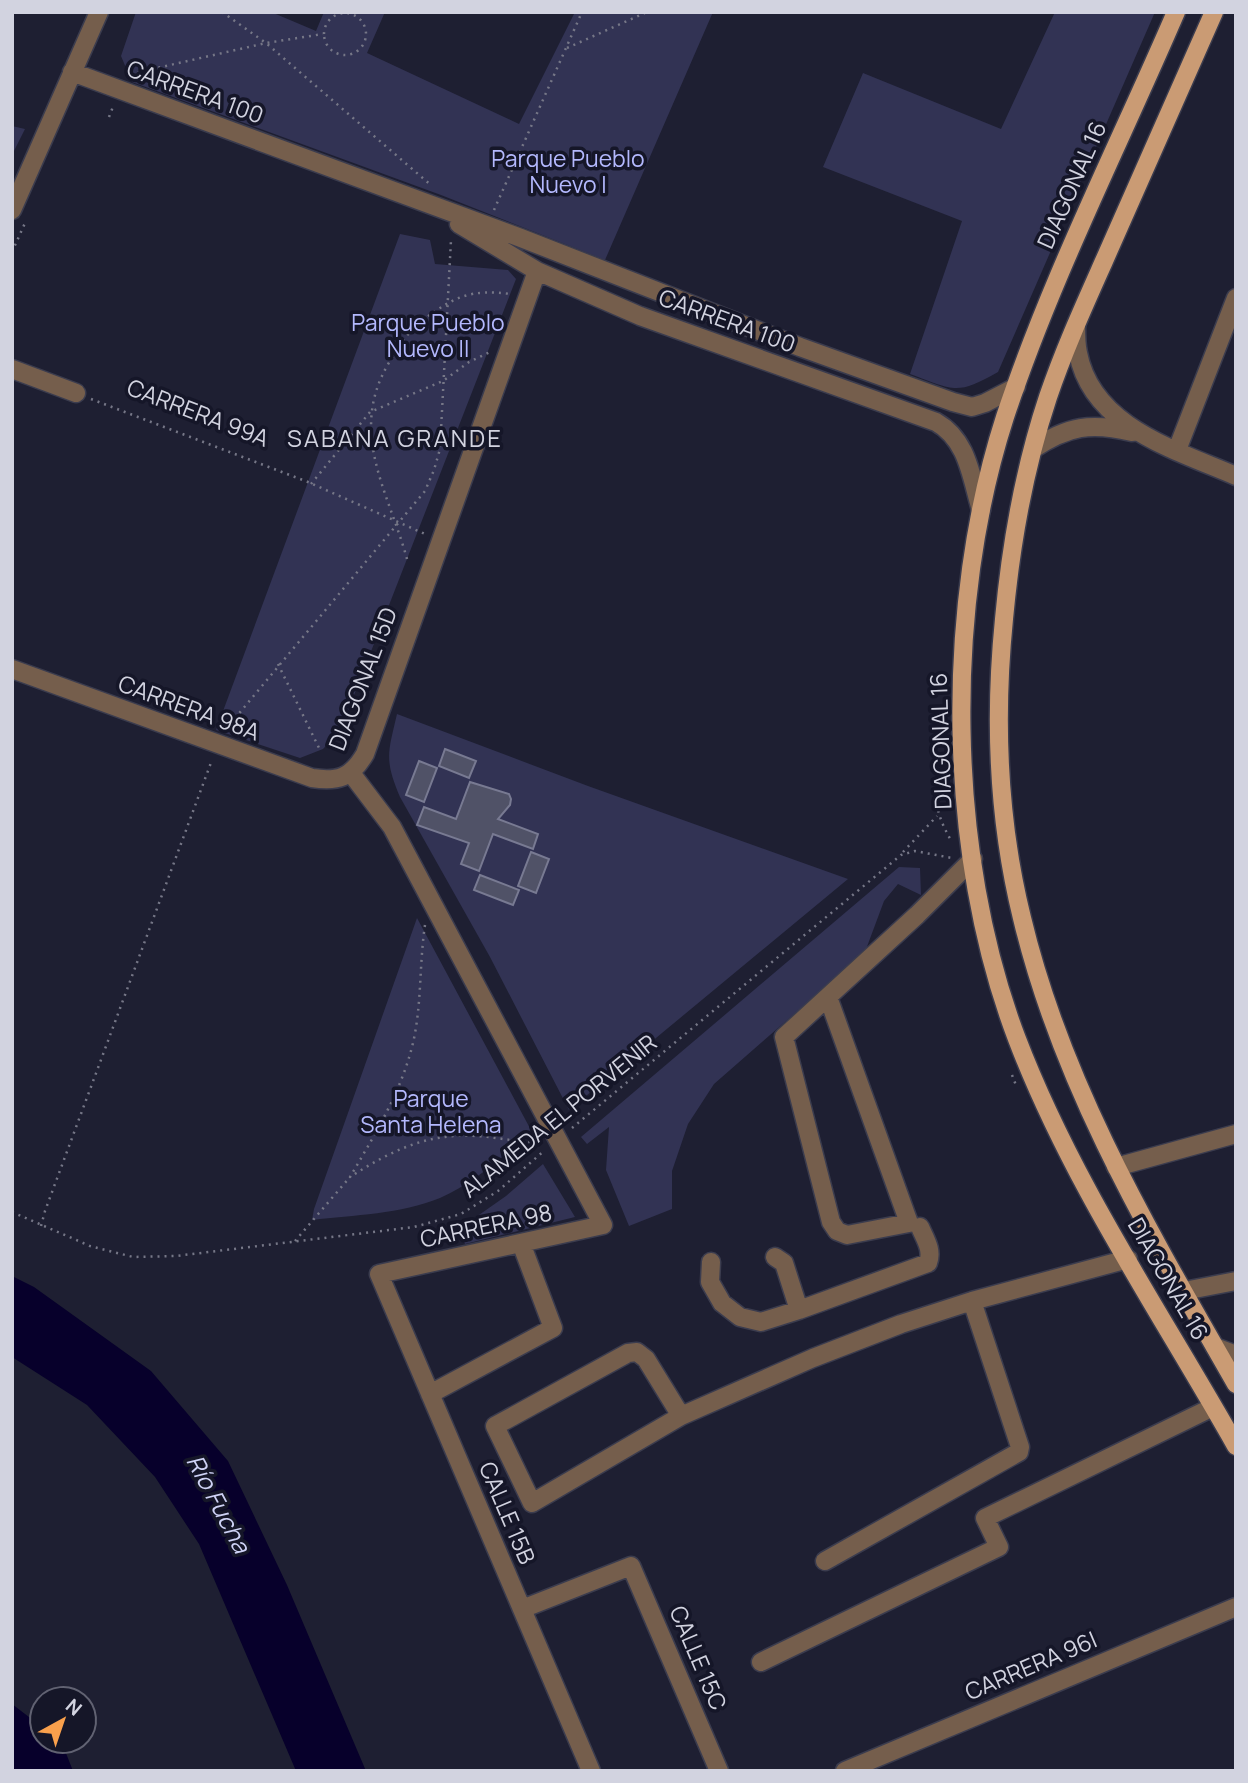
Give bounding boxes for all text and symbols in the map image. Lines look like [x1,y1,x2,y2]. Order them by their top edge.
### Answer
street label: CARRERA 100 [122,52,268,131]
street label: DIAGONAL 16 [1029,116,1113,253]
park label: Parque Pueblo Nuevo I [491,142,645,200]
street label: CARRERA 100 [654,281,800,360]
park label: Parque Pueblo Nuevo II [351,306,505,364]
street label: CARRERA 99A [123,370,274,454]
district label: SABANA GRANDE [287,421,503,454]
street label: DIAGONAL 15D [320,602,404,755]
street label: CARRERA 98A [114,667,265,748]
street label: DIAGONAL 16 [922,672,958,810]
street label: ALAMEDA EL PORVENIR [454,1026,663,1204]
park label: Parque Santa Helena [360,1082,502,1140]
street label: CARRERA 98 [417,1195,555,1255]
street label: DIAGONAL 16 [1121,1211,1217,1346]
water label: Río Fucha [180,1448,260,1560]
street label: CALLE 15B [472,1457,544,1569]
street label: CALLE 15C [663,1601,735,1715]
street label: CARRERA 96I [960,1623,1101,1707]
north arrow [28,1685,98,1755]
text: N [60,1693,88,1721]

